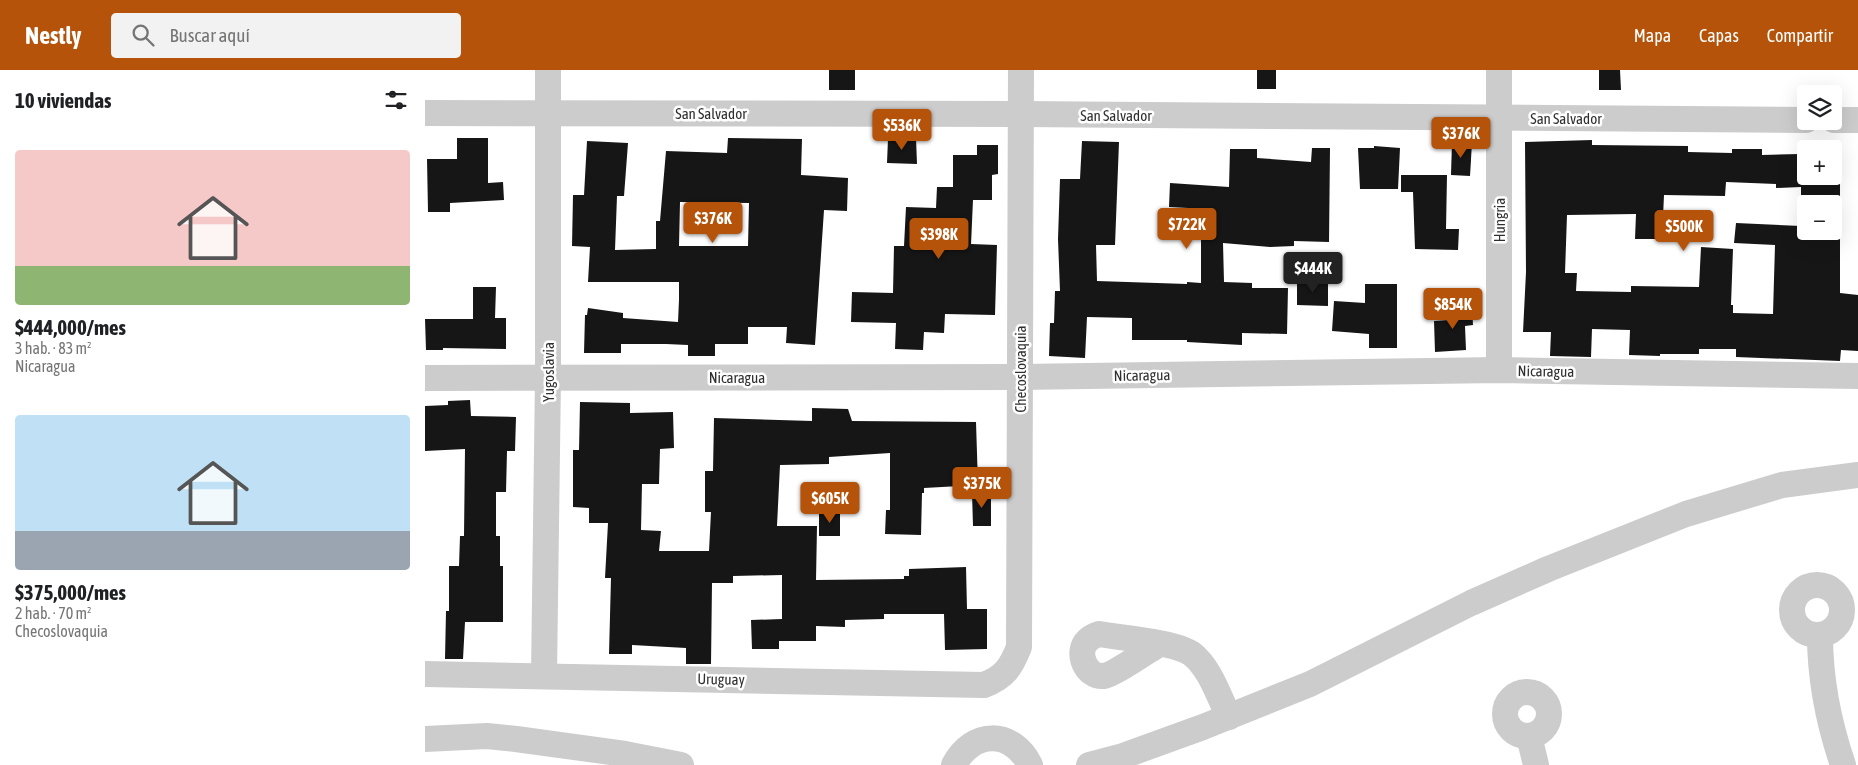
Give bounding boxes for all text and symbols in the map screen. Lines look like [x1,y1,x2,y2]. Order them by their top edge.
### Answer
search box [111,13,461,58]
icon: search [129,21,157,49]
text: Nestly [25,22,81,49]
text: Buscar aquí [169,24,250,46]
text: Mapa [1634,25,1671,46]
text: Capas [1699,25,1739,46]
text: Compartir [1767,25,1833,46]
map controls [1797,85,1842,240]
button: layers [1797,85,1842,130]
icon: filters [382,86,410,114]
text: 10 viviendas [15,88,111,112]
street label: San Salvador [675,105,747,122]
street label: San Salvador [1080,107,1152,124]
pin: $536K [867,108,937,151]
street label: San Salvador [1530,110,1602,127]
text: $536K [883,116,921,134]
pin: $376K [1426,116,1496,159]
text: $376K [1442,124,1480,142]
button: + [1797,140,1842,185]
icon: home [168,183,258,273]
button: − [1797,195,1842,240]
street label: Hungria [1491,198,1508,242]
pin: $376K [678,202,748,244]
pin: $722K [1152,208,1222,250]
text: $376K [694,209,732,227]
pin: $500K [1649,210,1719,252]
text: $722K [1168,215,1206,233]
text: $500K [1665,217,1703,235]
pin: $398K [904,218,974,260]
text: $398K [920,225,958,243]
pin: $444K [1278,252,1348,294]
text: $444K [1294,259,1332,277]
pin: $854K [1418,288,1488,330]
text: $854K [1434,295,1472,313]
text: $444,000/mes [15,315,126,339]
street label: Checoslovaquia [1012,325,1029,413]
text: 3 hab. · 83 m² [15,339,91,357]
street label: Yugoslavia [540,342,557,402]
text: Nicaragua [15,357,75,375]
street label: Nicaragua [1518,362,1574,380]
street label: Nicaragua [1114,366,1170,384]
street label: Nicaragua [709,369,765,386]
icon: home [168,448,258,538]
pin: $375K [947,466,1017,509]
text: $375K [963,474,1001,492]
pin: $605K [795,482,865,524]
text: $605K [811,489,849,507]
text: $375,000/mes [15,580,126,604]
text: 2 hab. · 70 m² [15,604,91,622]
text: Checoslovaquia [15,622,108,640]
street label: Uruguay [697,670,745,688]

